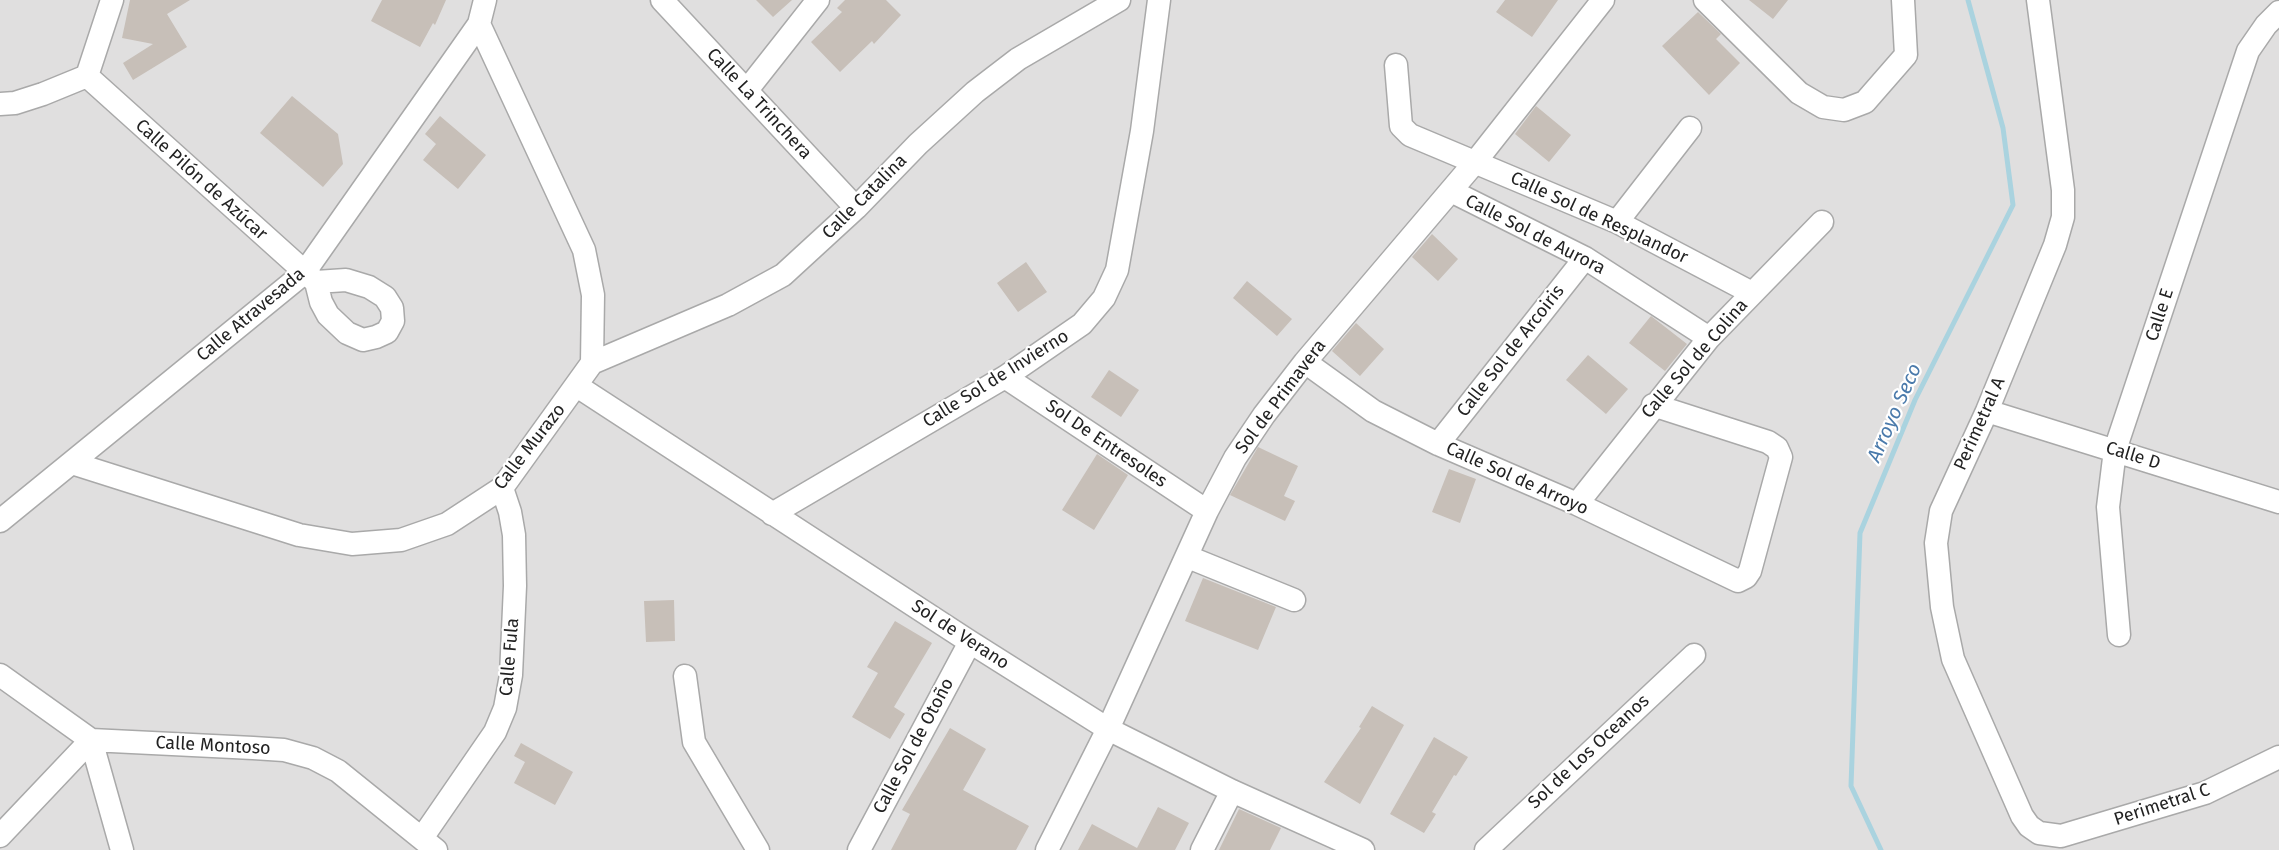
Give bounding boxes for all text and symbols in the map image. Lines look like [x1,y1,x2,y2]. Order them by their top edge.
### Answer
street label: Calle La Trinchera [702,44,816,164]
street label: Calle Pilón de Azúcar [131,115,271,245]
street label: Calle Catalina [818,150,912,244]
street label: Calle Sol de Resplandor [1507,167,1691,269]
street label: Calle Sol de Aurora [1461,190,1609,280]
street label: Calle Atravesada [193,264,309,366]
street label: Calle Sol de Arcoiris [1453,281,1569,421]
street label: Calle E [2141,286,2179,344]
street label: Calle Sol de Colina [1637,295,1753,423]
street label: Calle Sol de Invierno [919,325,1073,433]
street label: Sol de Primavera [1231,336,1331,458]
water label: Arroyo Seco [1863,360,1927,466]
street label: Perimetral A [1950,374,2010,474]
street label: Sol De Entresoles [1041,395,1171,493]
street label: Calle Murazo [490,400,570,494]
street label: Calle D [2103,437,2163,475]
street label: Calle Sol de Arroyo [1442,438,1592,520]
street label: Sol de Verano [907,595,1013,675]
street label: Calle Fula [496,617,524,697]
street label: Calle Sol de Otoño [869,674,959,818]
street label: Sol de Los Oceanos [1524,690,1654,814]
street label: Calle Montoso [155,732,271,760]
street label: Perimetral C [2111,779,2213,831]

